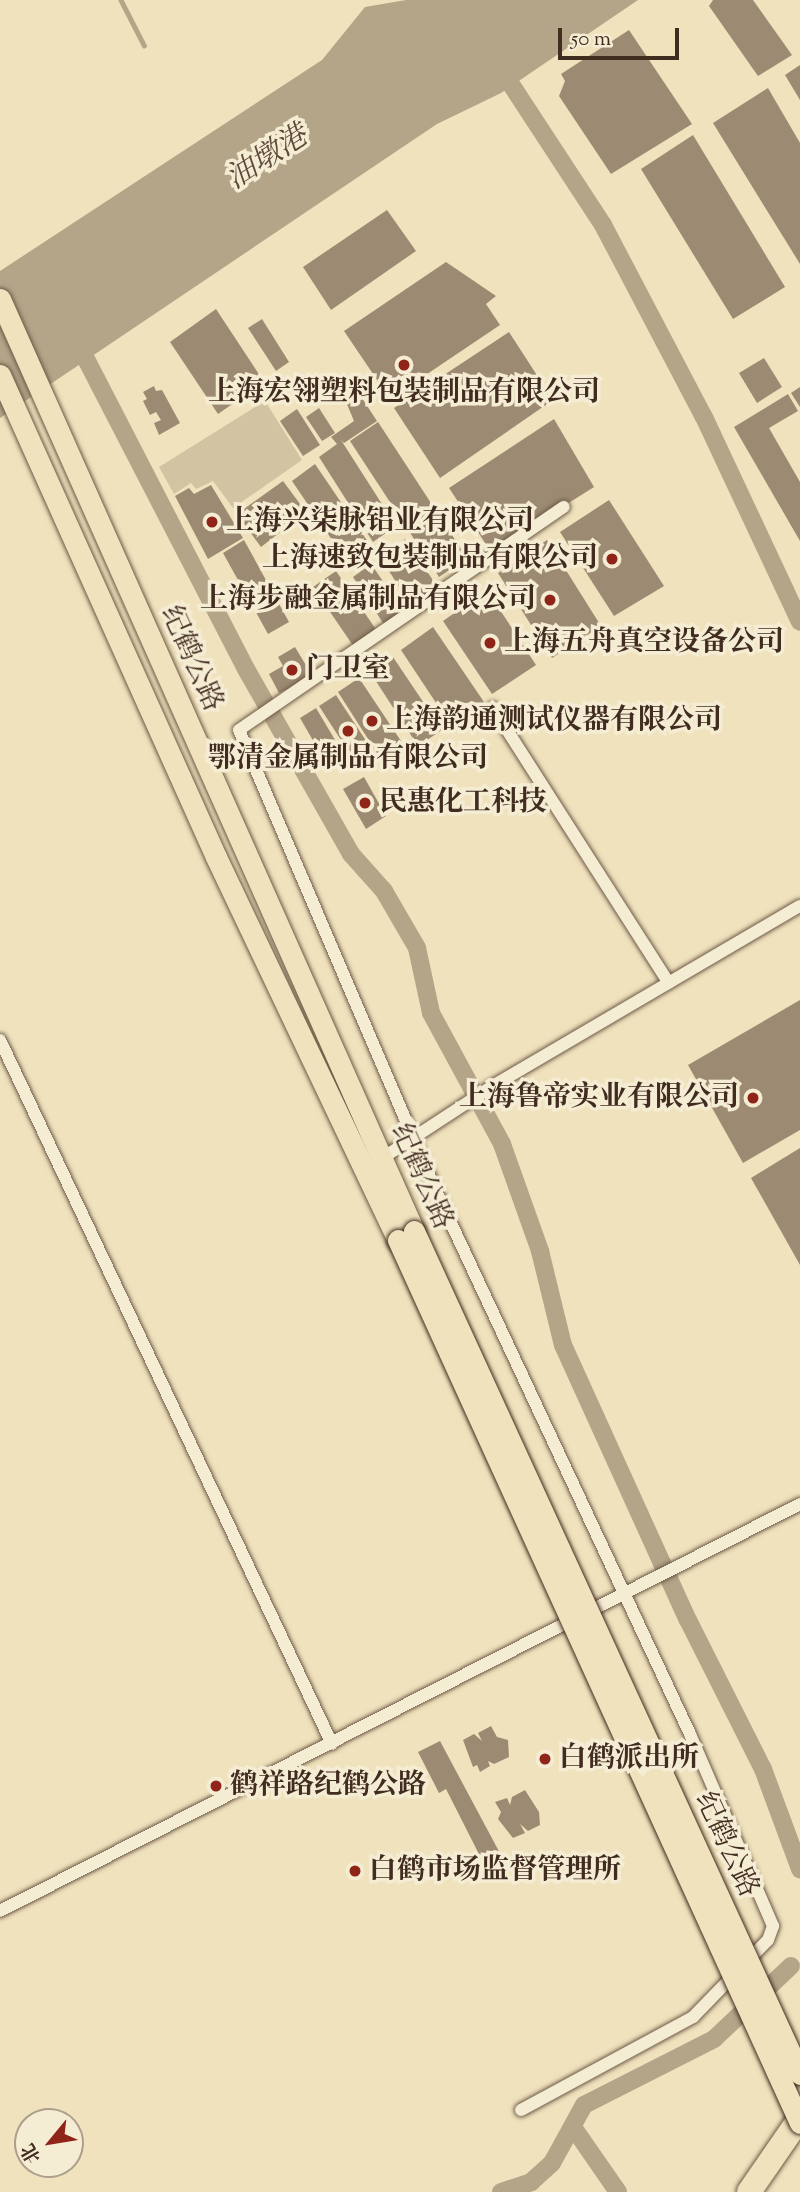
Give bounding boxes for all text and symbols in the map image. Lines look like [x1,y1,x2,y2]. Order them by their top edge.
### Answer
scale bar [562,14,683,58]
text: 50 m [571,25,611,55]
water label: 油墩港 [220,119,316,199]
marker: 上海宏翎塑料包装制品有限公司 [396,357,412,373]
place label: 上海宏翎塑料包装制品有限公司 [208,376,600,410]
place label: 上海兴柒脉铝业有限公司 [226,505,534,539]
marker: 上海兴柒脉铝业有限公司 [204,514,220,530]
place label: 上海速致包装制品有限公司 [262,542,598,576]
marker: 上海速致包装制品有限公司 [604,551,620,567]
place label: 上海步融金属制品有限公司 [200,583,536,617]
marker: 上海步融金属制品有限公司 [542,592,558,608]
street label: 纪鹤公路 [153,601,229,717]
place label: 上海五舟真空设备公司 [504,626,784,660]
marker: 上海五舟真空设备公司 [482,635,498,651]
place label: 门卫室 [306,653,390,687]
marker: 门卫室 [284,662,300,678]
place label: 上海韵通测试仪器有限公司 [386,704,722,738]
marker: 上海韵通测试仪器有限公司 [364,713,380,729]
marker: 鄂清金属制品有限公司 [340,723,356,739]
place label: 鄂清金属制品有限公司 [208,742,488,776]
place label: 民惠化工科技 [379,786,547,820]
marker: 民惠化工科技 [357,795,373,811]
place label: 上海鲁帝实业有限公司 [459,1081,739,1115]
marker: 上海鲁帝实业有限公司 [745,1090,761,1106]
street label: 纪鹤公路 [383,1119,459,1235]
place label: 白鹤派出所 [559,1742,699,1776]
marker: 白鹤派出所 [537,1751,553,1767]
place label: 鹤祥路纪鹤公路 [230,1769,426,1803]
marker: 鹤祥路纪鹤公路 [208,1778,224,1794]
street label: 纪鹤公路 [687,1787,765,1903]
place label: 白鹤市场监督管理所 [369,1854,621,1888]
marker: 白鹤市场监督管理所 [347,1863,363,1879]
north arrow [14,2108,84,2178]
text: 北 [16,2138,49,2168]

